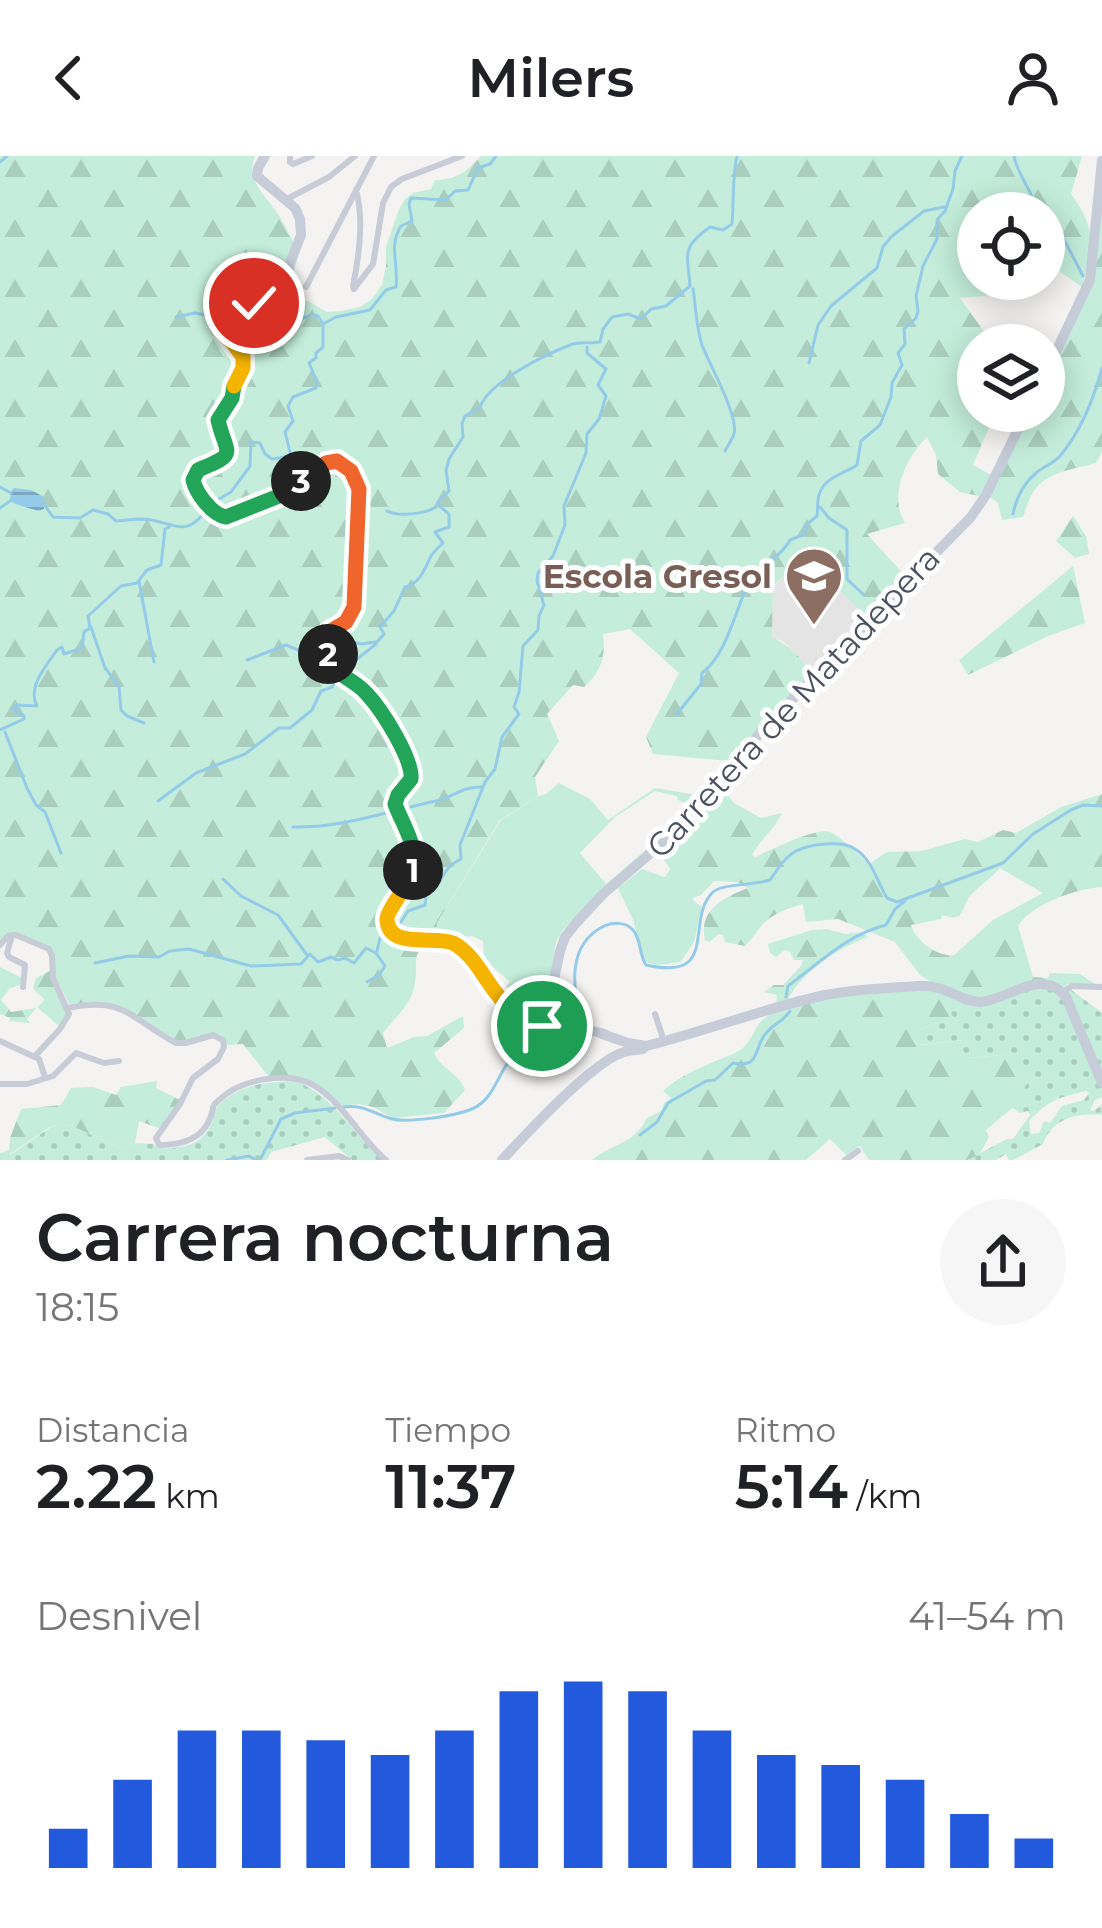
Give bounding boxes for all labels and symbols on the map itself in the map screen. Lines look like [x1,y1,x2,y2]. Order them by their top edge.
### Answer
pin [203,252,305,354]
pin: 3 [271,451,331,511]
street label: Carretera de Matadepera [638,538,948,866]
school or university icon: Escola Gresol [783,545,845,627]
place label: Escola Gresol [543,556,772,596]
pin: 2 [298,624,358,684]
pin: 1 [383,840,443,900]
pin [491,975,593,1077]

